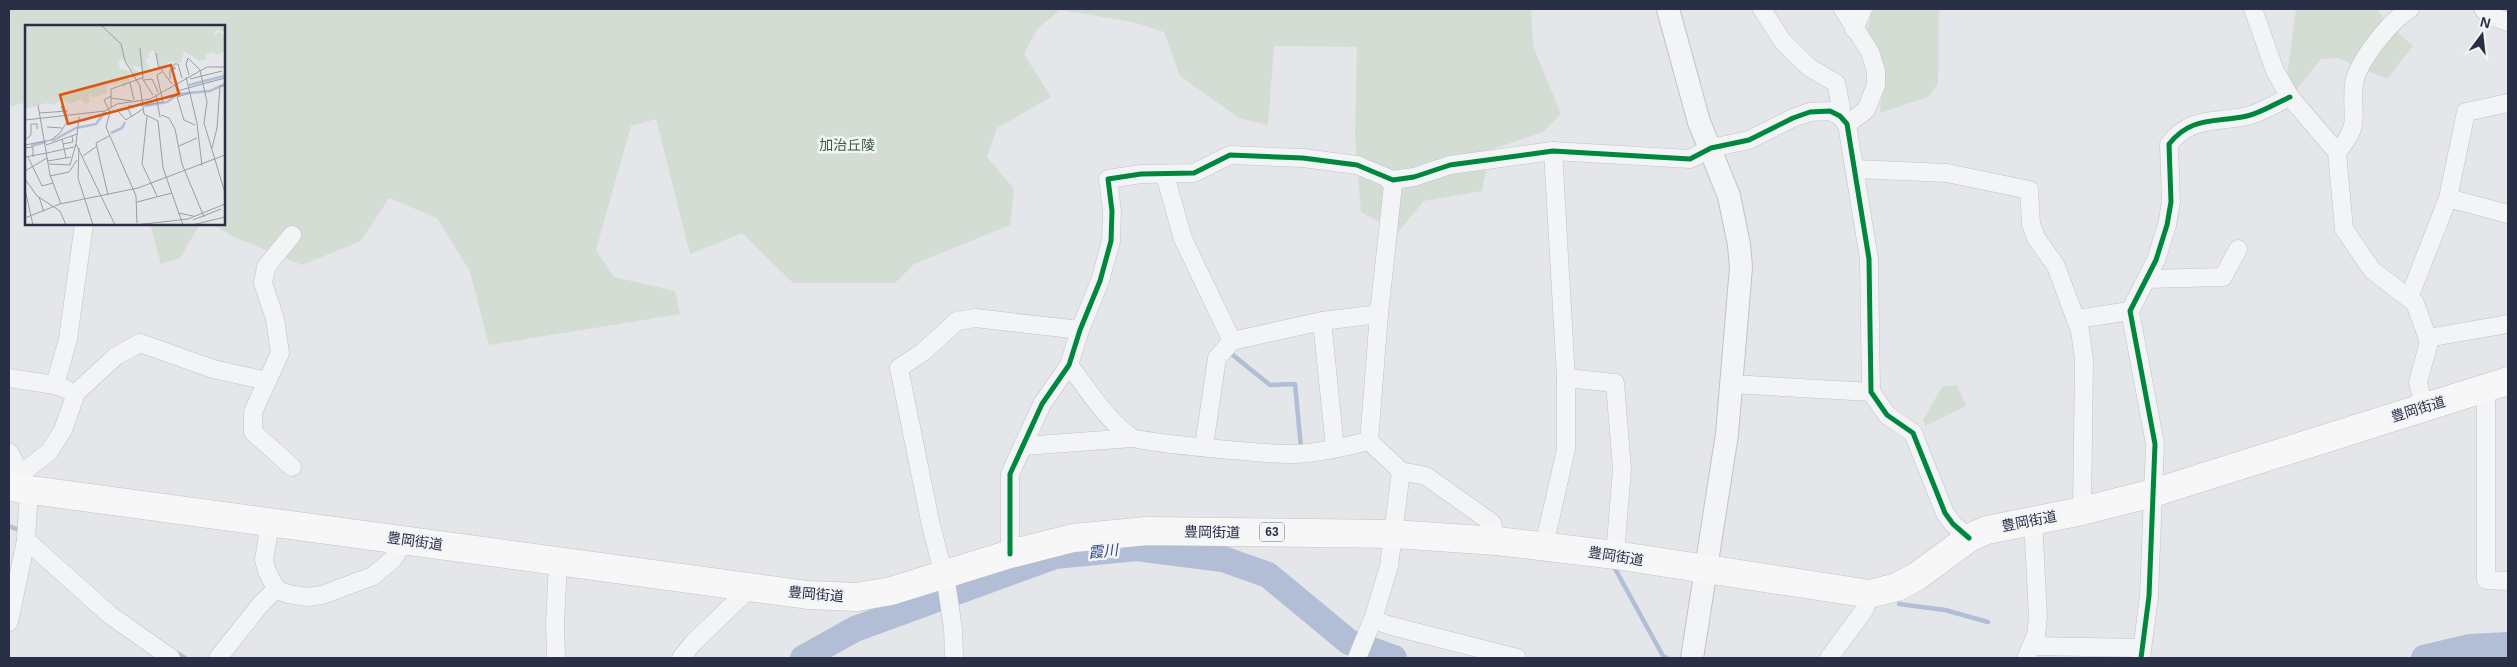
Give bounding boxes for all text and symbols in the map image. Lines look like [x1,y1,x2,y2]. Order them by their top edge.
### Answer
north arrow [2457,10,2507,60]
text: N [2478,13,2492,31]
inset map [25,25,225,225]
park label: 加治丘陵 [819,137,875,153]
street label: 豊岡街道 [2389,393,2447,425]
street label: 豊岡街道 [2000,508,2058,534]
road number: 63 [1260,522,1284,542]
street label: 豊岡街道 [1184,524,1240,540]
street label: 豊岡街道 [386,529,444,553]
water label: 霞川 [1087,541,1121,561]
street label: 豊岡街道 [1587,544,1645,568]
street label: 豊岡街道 [787,584,845,604]

